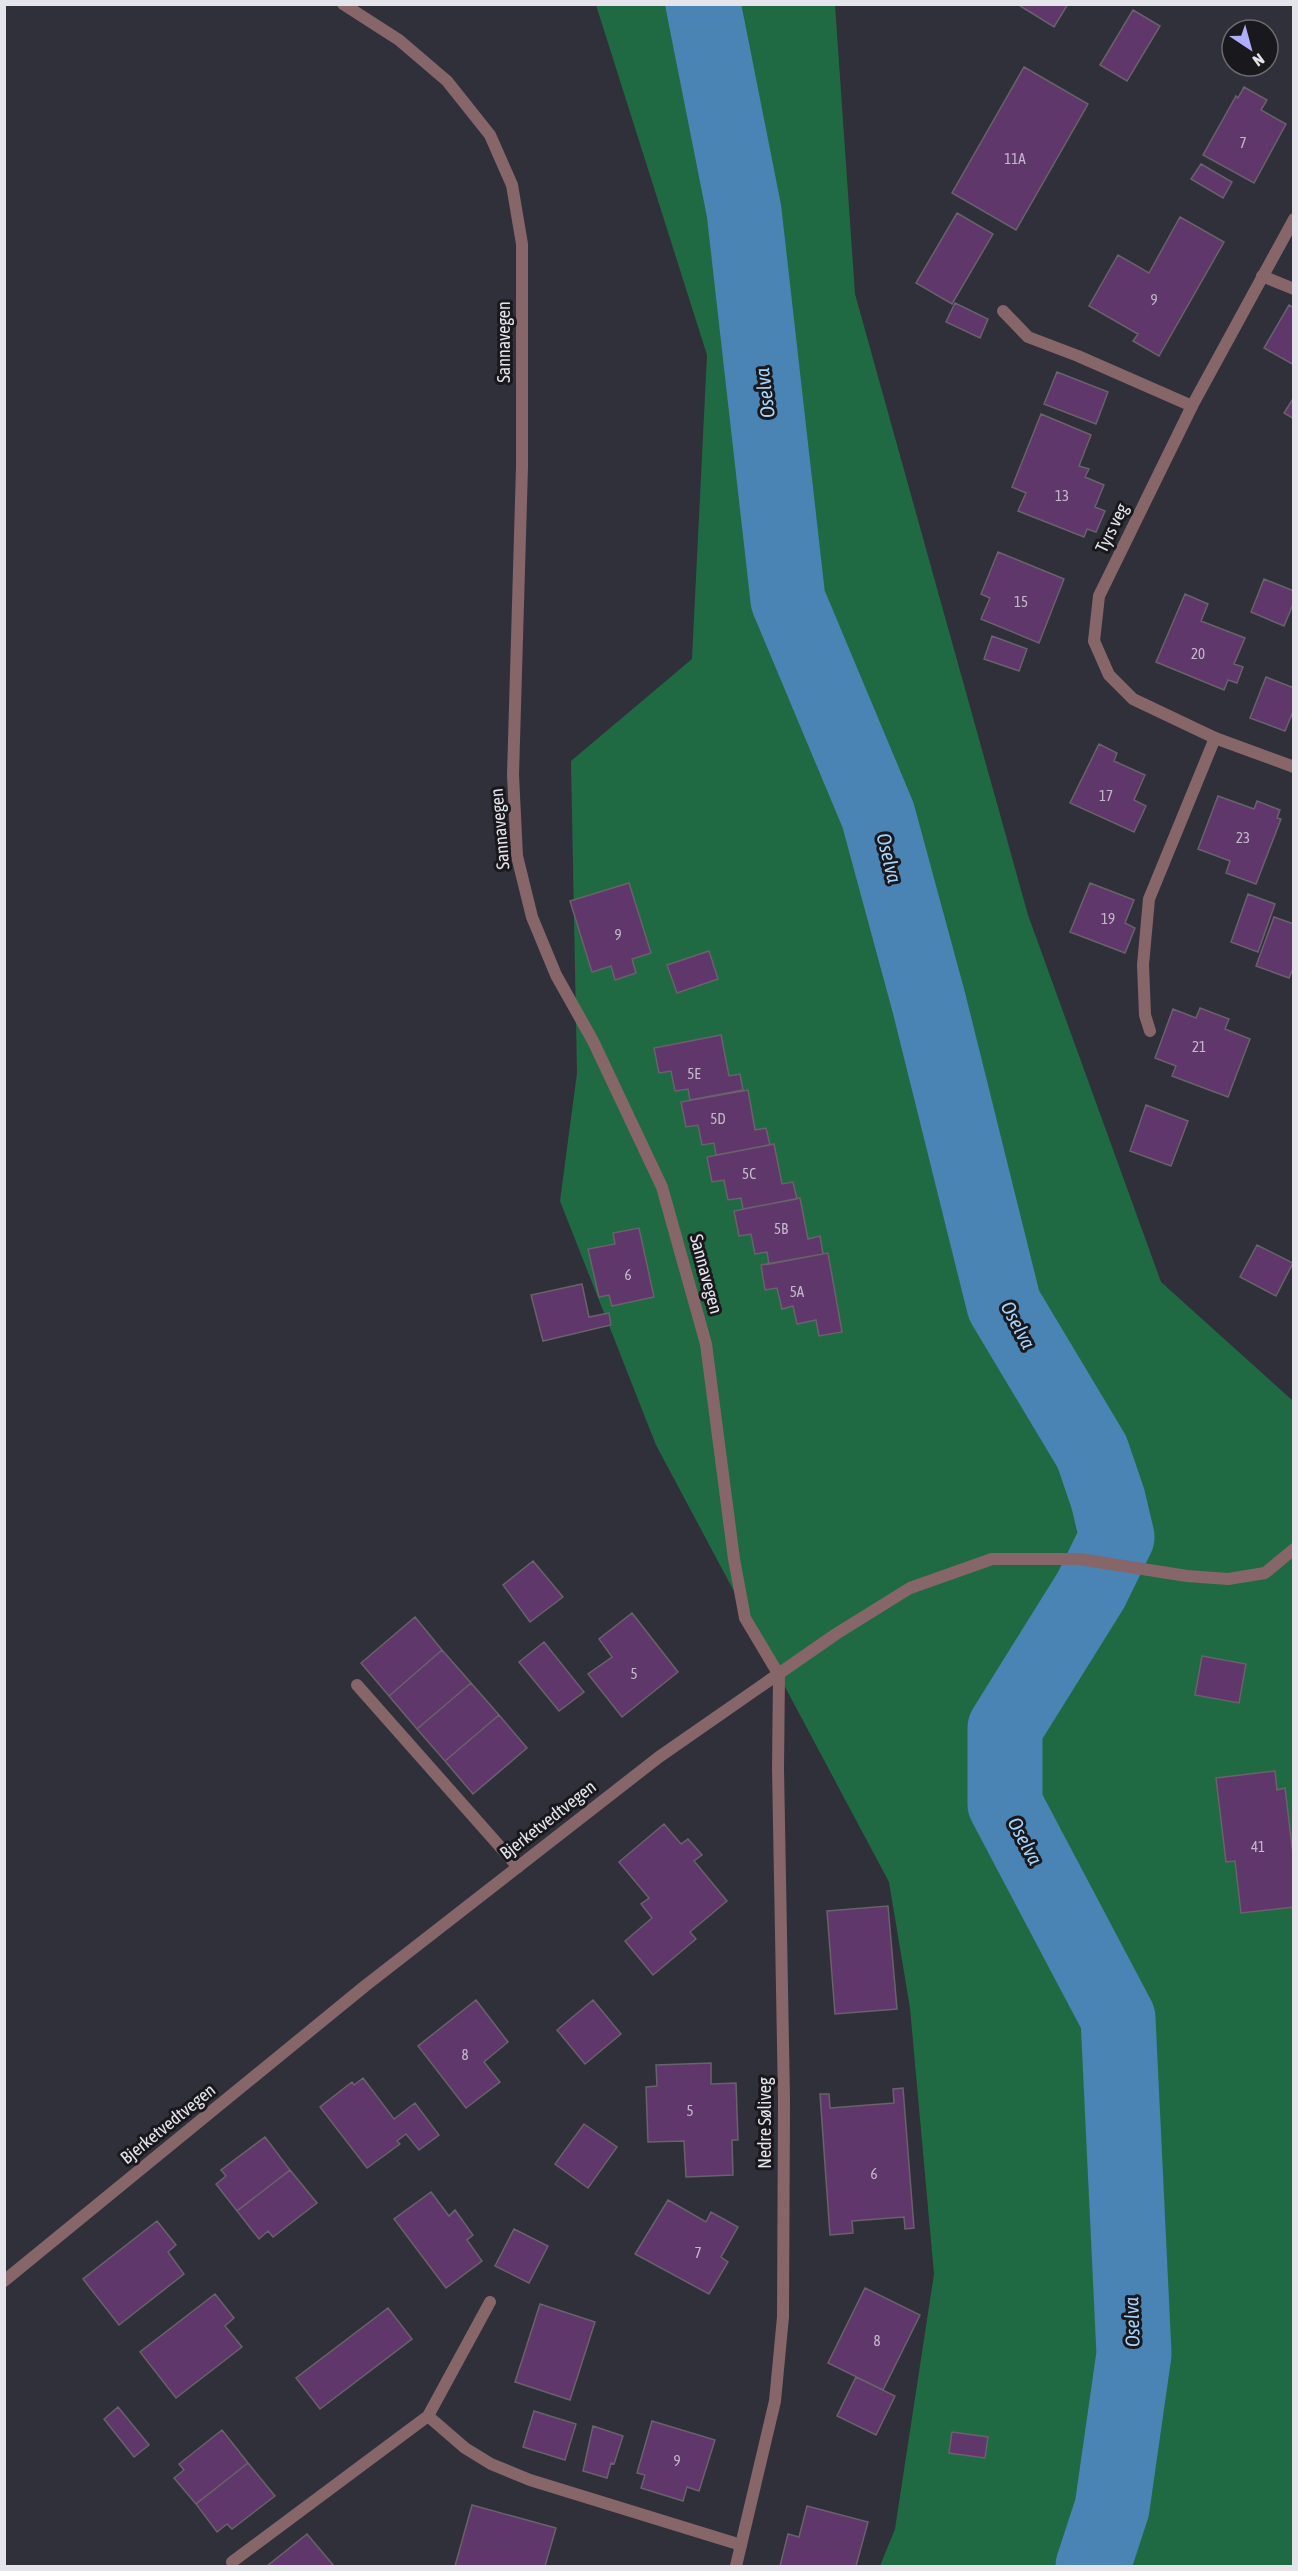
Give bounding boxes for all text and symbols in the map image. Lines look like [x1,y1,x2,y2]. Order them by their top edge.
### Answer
north arrow [1220,18,1280,78]
text: N [1250,50,1268,70]
house number: 7 [1239,134,1247,151]
house number: 11A [1004,150,1026,167]
house number: 9 [1150,291,1158,308]
street label: Sannavegen [493,301,514,383]
water label: Oselva [750,367,779,419]
house number: 13 [1055,487,1069,504]
street label: Tyrs veg [1091,500,1132,556]
house number: 15 [1014,593,1028,610]
house number: 20 [1191,645,1205,662]
house number: 17 [1099,787,1113,804]
street label: Sannavegen [485,788,514,871]
house number: 23 [1236,829,1250,846]
water label: Oselva [872,831,907,885]
house number: 19 [1101,910,1115,927]
house number: 9 [614,926,622,943]
house number: 21 [1192,1038,1206,1055]
house number: 5E [687,1065,701,1082]
house number: 5D [710,1110,726,1127]
house number: 5C [742,1165,756,1182]
house number: 5B [774,1220,788,1237]
street label: Sannavegen [686,1232,727,1316]
house number: 6 [624,1266,632,1283]
house number: 5A [790,1283,805,1300]
water label: Oselva [996,1297,1040,1352]
house number: 5 [630,1665,638,1682]
street label: Bjerketvedtvegen [496,1776,600,1864]
water label: Oselva [1003,1813,1047,1868]
house number: 41 [1251,1838,1265,1855]
house number: 8 [461,2046,469,2063]
street label: Nedre Søliveg [754,2077,775,2169]
street label: Bjerketvedtvegen [116,2079,219,2168]
house number: 5 [686,2102,694,2119]
house number: 6 [870,2165,878,2182]
house number: 7 [694,2244,702,2261]
water label: Oselva [1119,2296,1144,2348]
house number: 8 [873,2332,881,2349]
house number: 9 [673,2452,681,2469]

